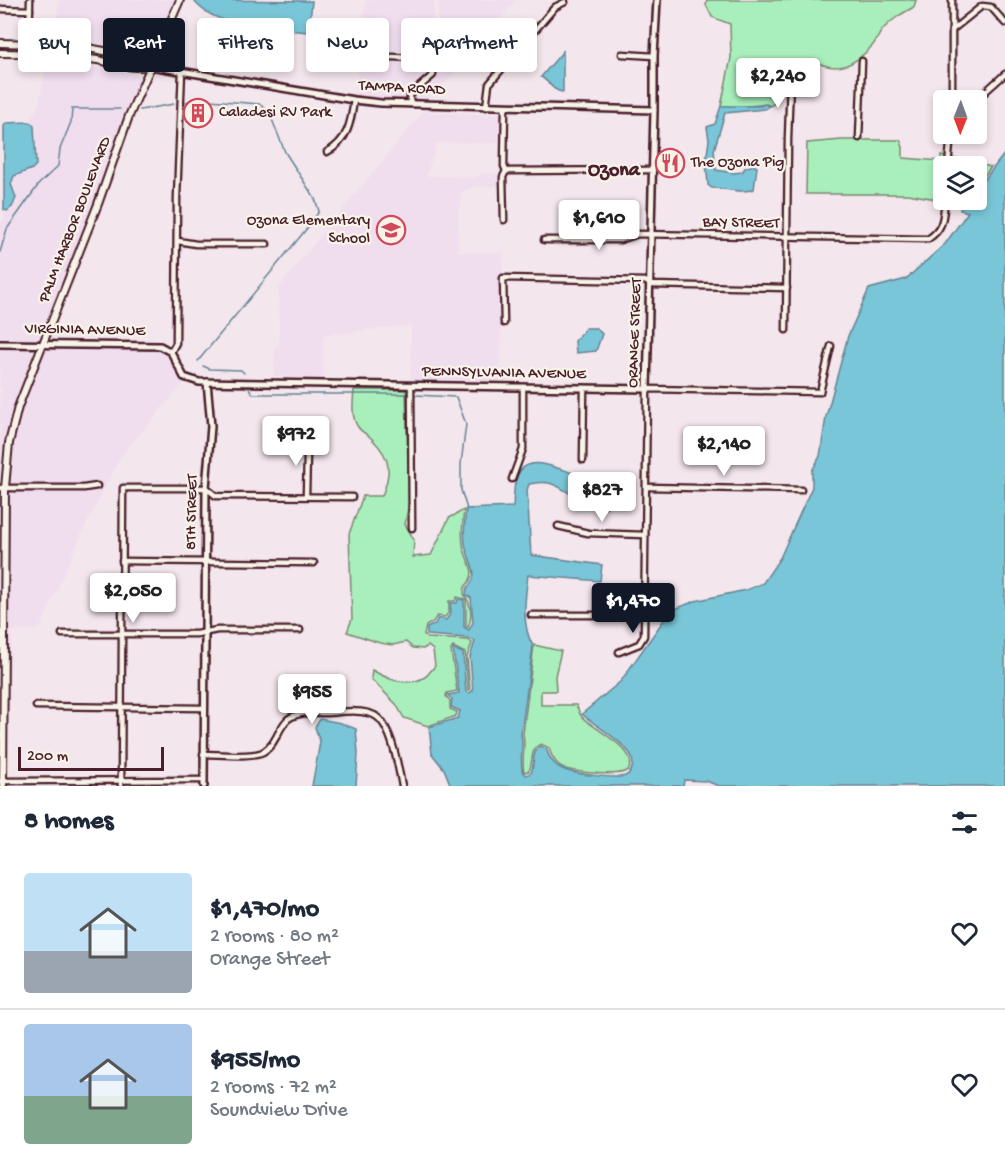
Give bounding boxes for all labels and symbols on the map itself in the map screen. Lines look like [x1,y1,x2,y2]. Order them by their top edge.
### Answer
pin: $2,240 [729,58,827,109]
street label: TAMPA ROAD [357,77,446,101]
north arrow [933,90,987,144]
building icon: Caladesi RV Park [182,97,214,129]
place label: Caladesi RV Park [219,104,333,123]
street label: PALM HARBOR BOULEVARD [35,134,117,306]
restaurant icon: The Ozona Pig [654,147,686,179]
place label: The Ozona Pig [690,154,784,173]
district label: Ozona [588,160,641,183]
pin: $1,610 [550,200,648,251]
place label: Ozona Elementary School [247,212,370,249]
school or university icon: Ozona Elementary School [375,214,407,246]
street label: BAY STREET [701,214,780,234]
street label: ORANGE STREET [625,277,647,388]
street label: VIRGINIA AVENUE [24,320,146,342]
street label: PENNSYLVANIA AVENUE [421,363,587,385]
pin: $972 [260,416,332,467]
pin: $2,140 [675,426,773,477]
pin: $827 [566,472,638,523]
street label: 8TH STREET [183,473,203,550]
pin: $2,050 [84,573,182,624]
pin: $1,470 [584,583,682,634]
pin: $955 [276,674,348,725]
scale bar [18,744,164,772]

